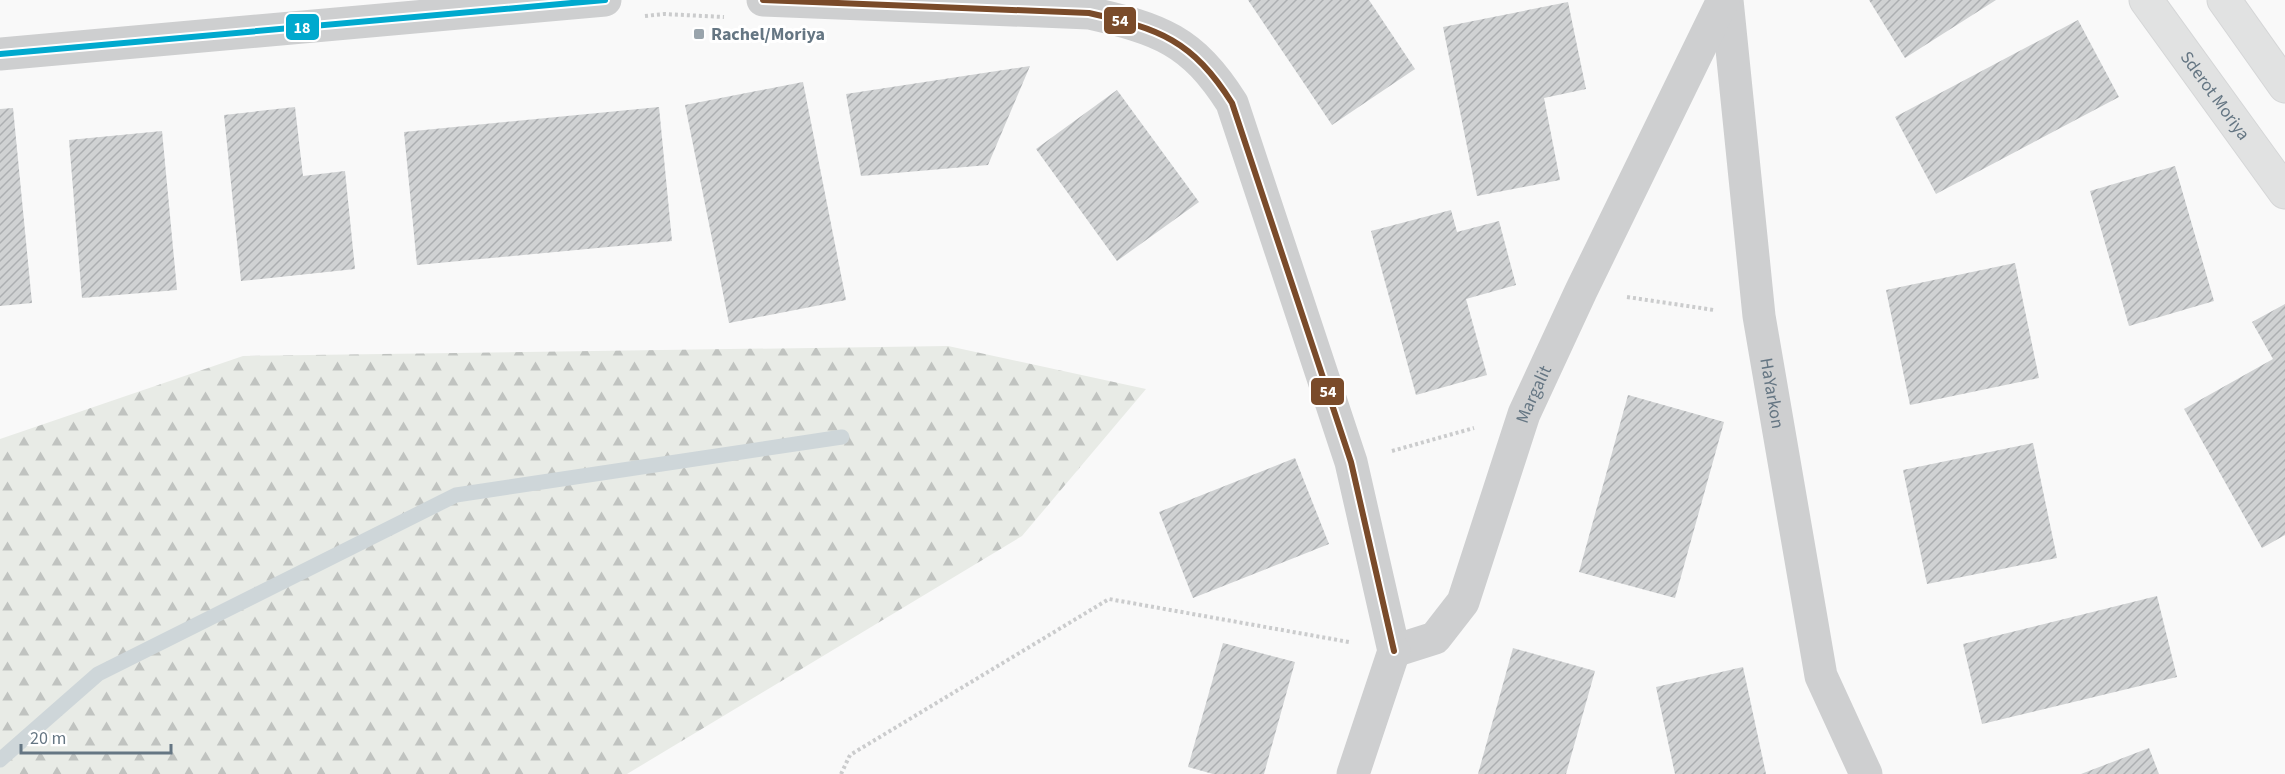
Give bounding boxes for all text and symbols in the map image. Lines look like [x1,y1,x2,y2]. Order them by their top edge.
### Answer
line badge: 54 [1103,6,1137,35]
text: 54 [1112,10,1129,32]
line badge: 18 [285,13,320,41]
text: 18 [294,17,310,39]
place label: Rachel/Moriya [711,22,825,47]
marker: Rachel/Moriya [692,27,706,41]
street label: Sderot Moriya [2174,46,2256,146]
street label: HaYarkon [1753,356,1790,431]
street label: Margalit [1510,361,1558,426]
line badge: 54 [1310,377,1345,406]
text: 54 [1320,381,1337,403]
scale bar [21,717,171,755]
text: 20 m [30,726,66,751]

